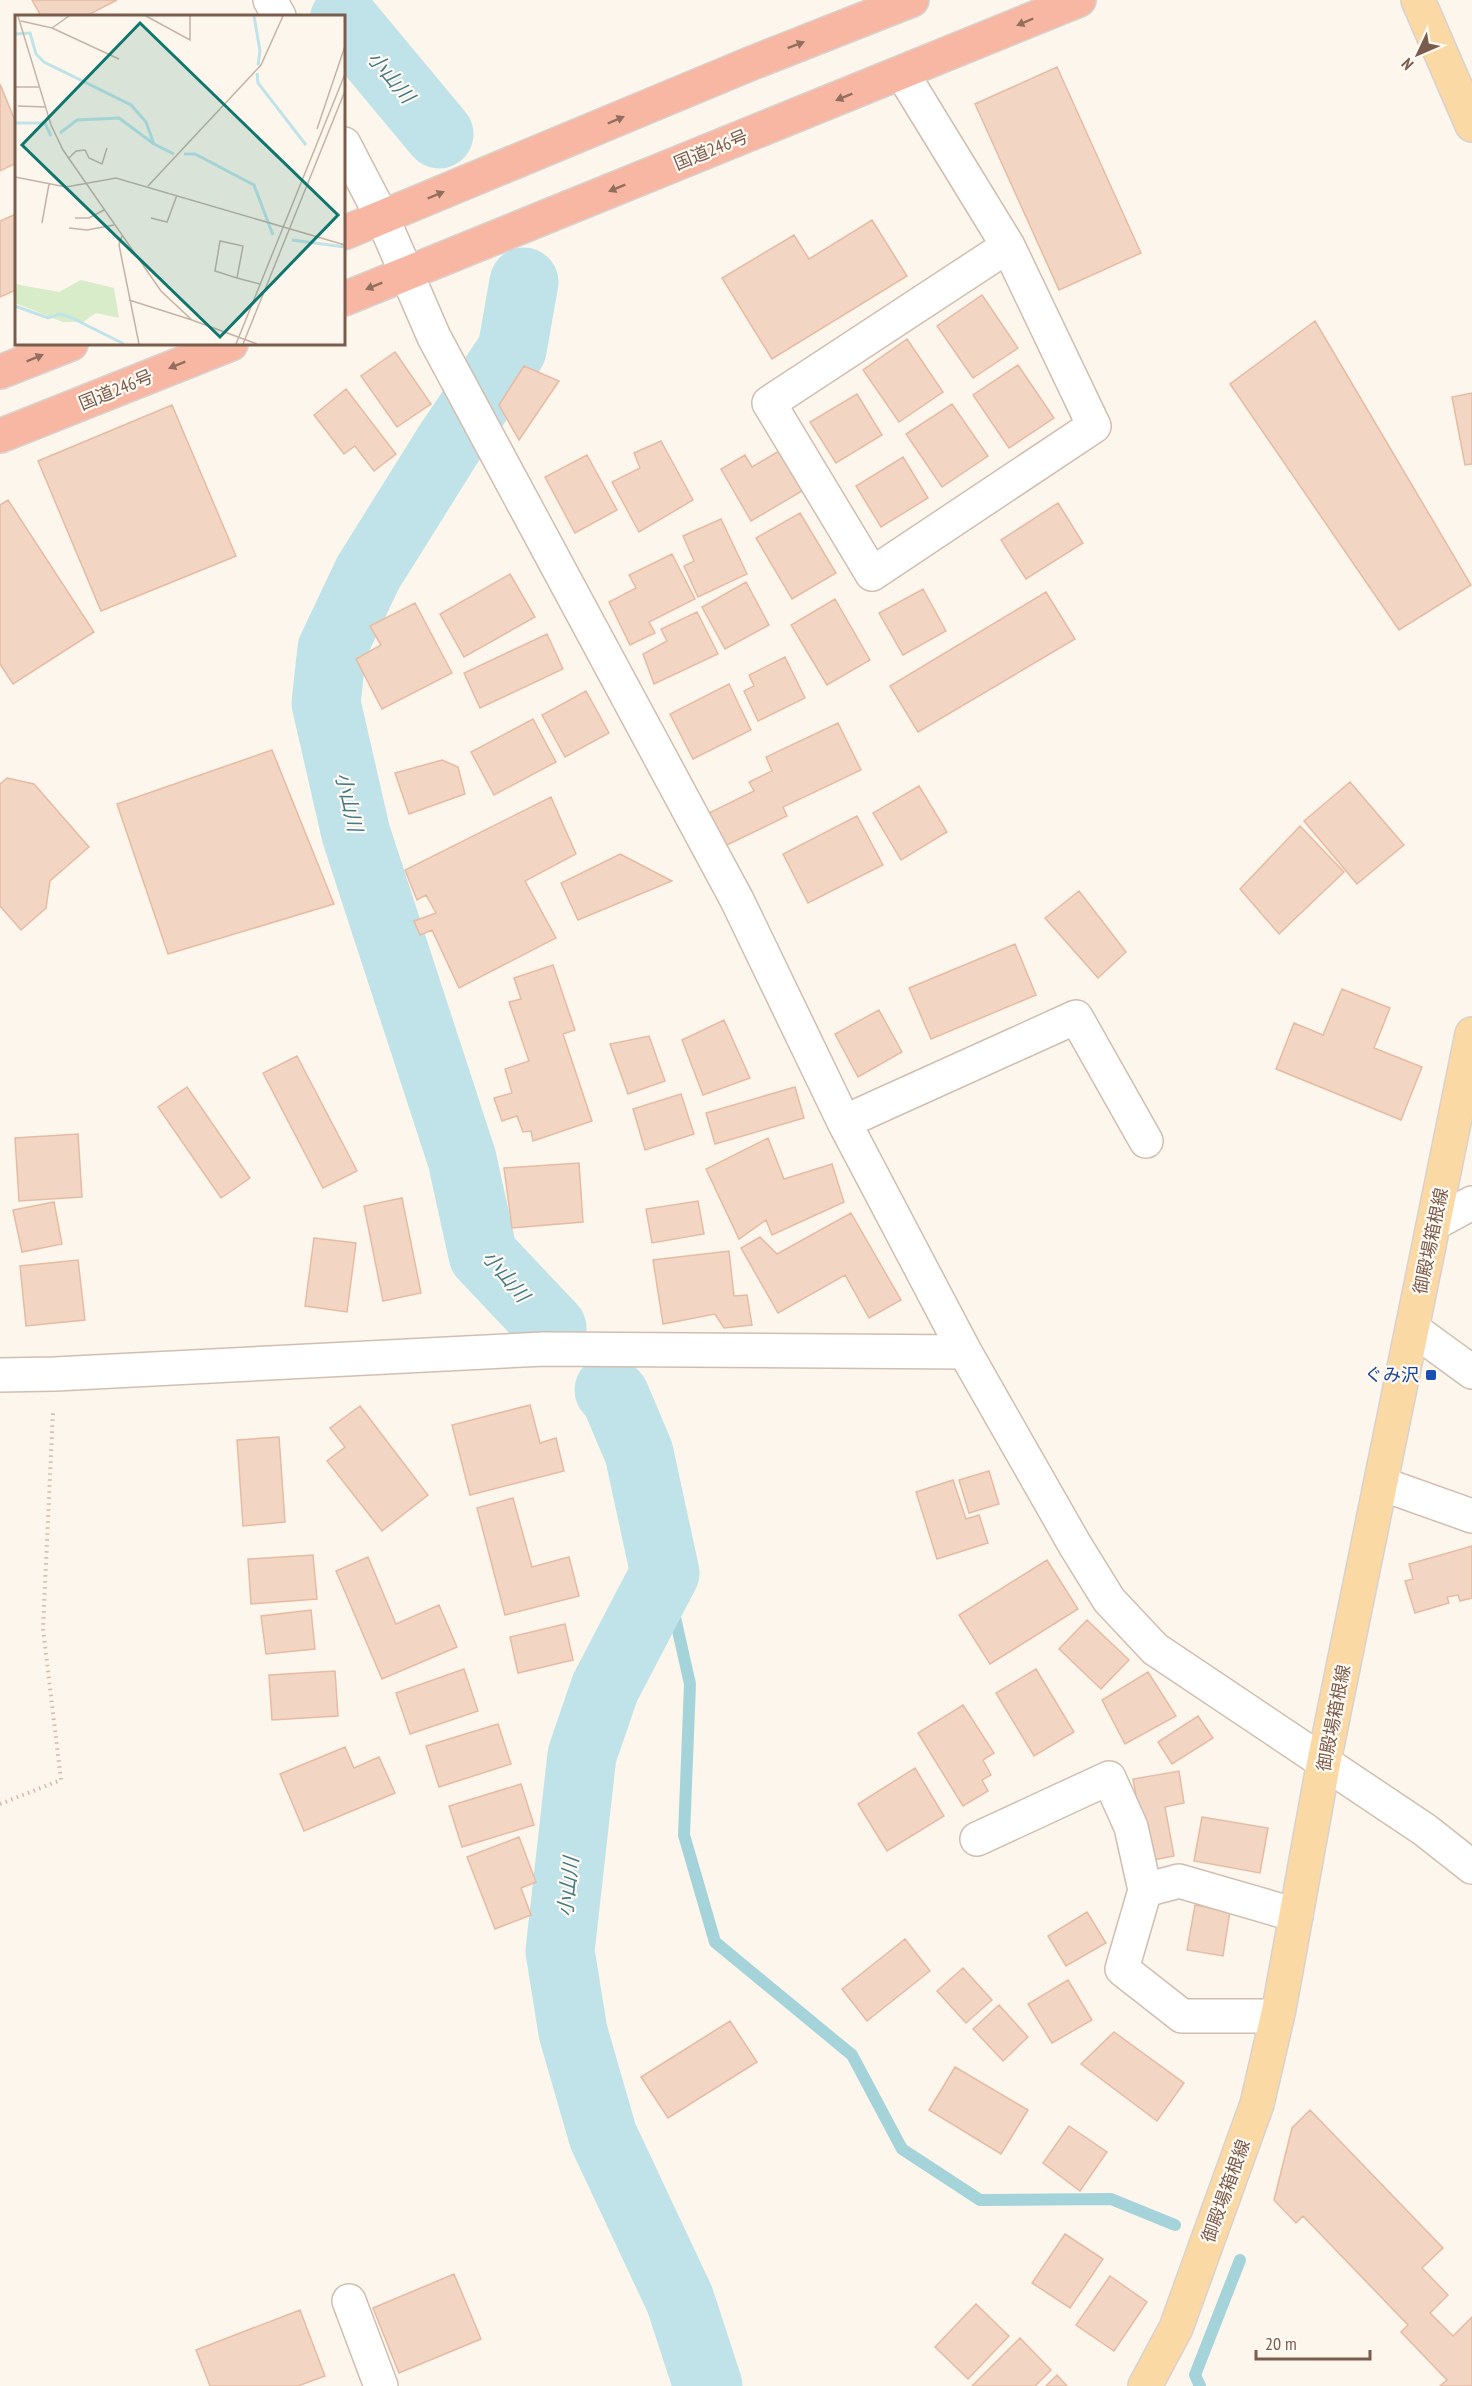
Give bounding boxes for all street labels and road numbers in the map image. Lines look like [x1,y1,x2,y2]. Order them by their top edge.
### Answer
street label: 国道246号 [670,124,751,175]
street label: 国道246号 [75,364,156,415]
street label: 御殿場箱根線 [1408,1186,1453,1296]
street label: 御殿場箱根線 [1312,1663,1355,1773]
street label: 御殿場箱根線 [1196,2136,1255,2246]

